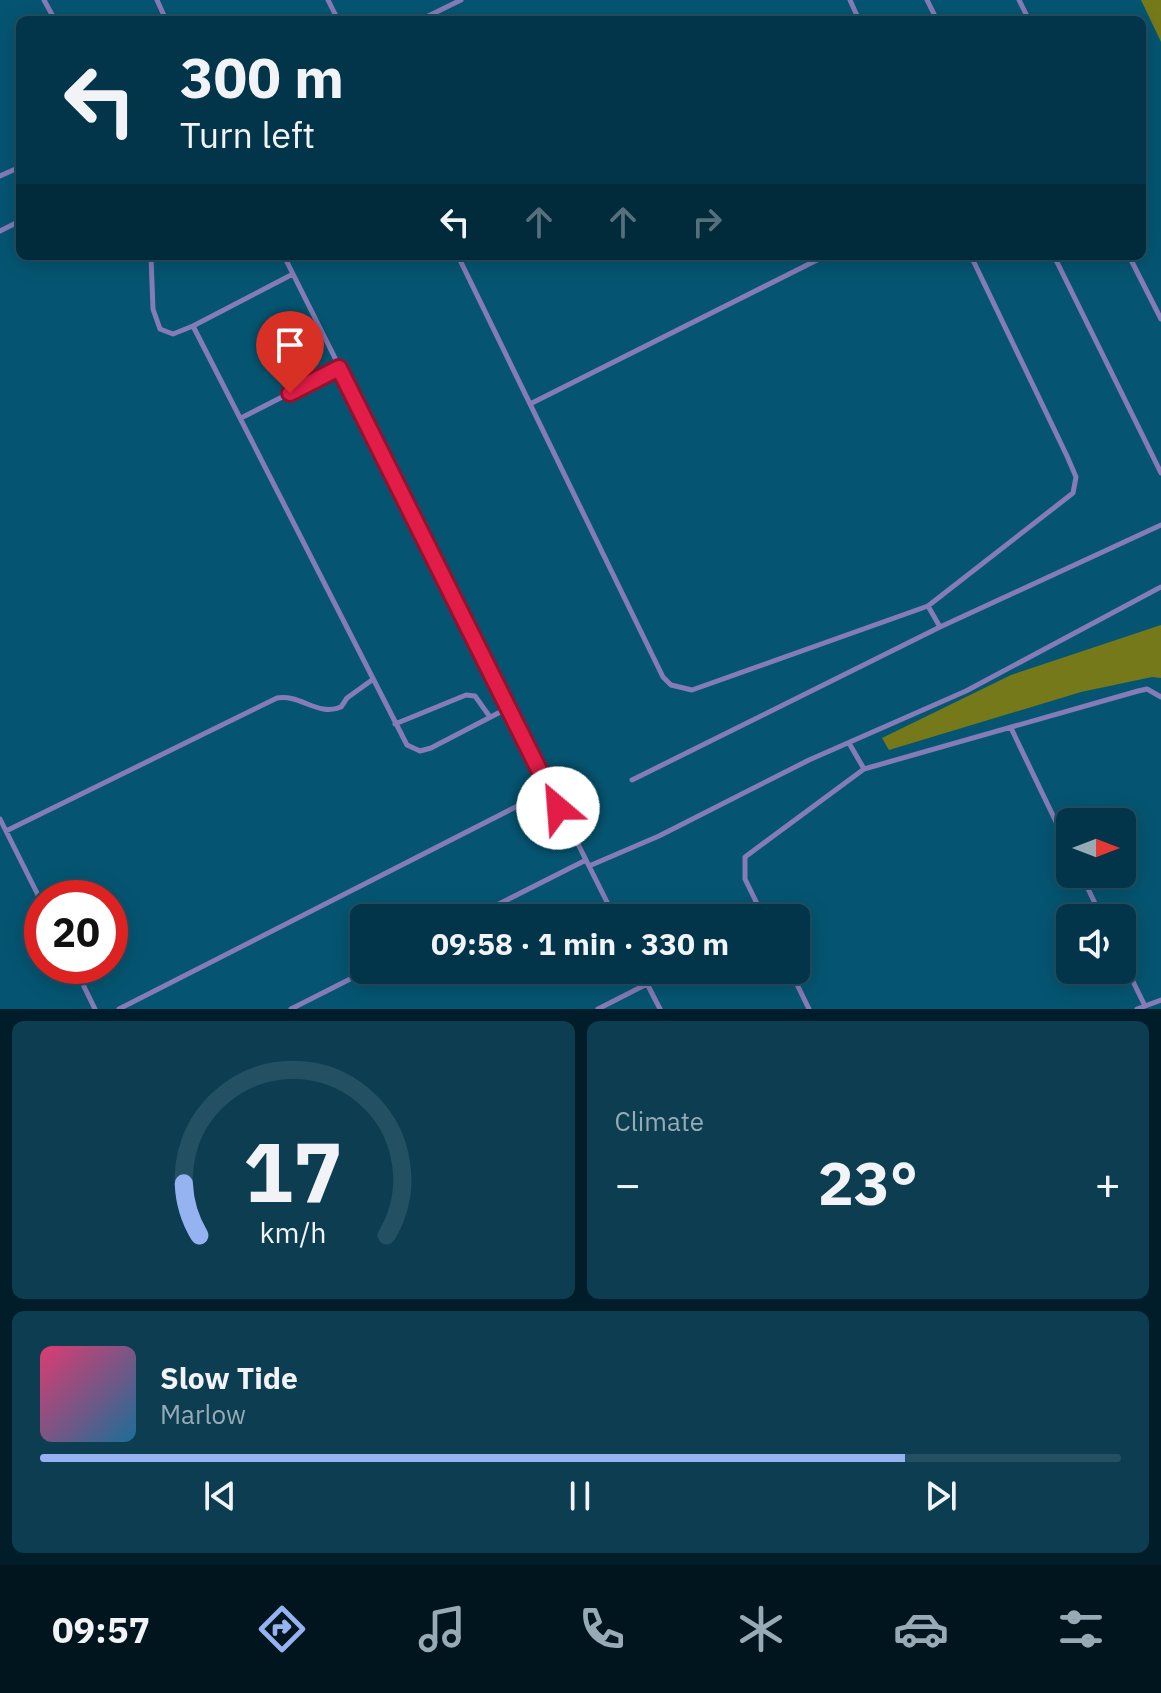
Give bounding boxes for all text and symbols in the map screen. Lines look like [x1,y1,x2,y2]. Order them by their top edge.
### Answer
text: 300 m [180,41,344,113]
icon: left [48,48,152,152]
text: Turn left [180,111,315,158]
icon: left [433,200,477,244]
icon: ahead [517,200,561,244]
icon: ahead [601,200,645,244]
icon: right [685,200,729,244]
pin [256,311,324,393]
icon: arrive [268,323,312,367]
position arrow [516,766,600,850]
north arrow [1056,808,1136,888]
map controls [1056,808,1136,984]
speed limit sign: 20 [24,880,128,984]
button: sound [1056,904,1136,984]
text: 09:58 · 1 min · 330 m [431,924,729,963]
text: Climate [615,1104,704,1138]
text: 17 [243,1117,343,1225]
text: 23° [818,1143,918,1222]
text: − [615,1155,641,1212]
text: + [1095,1155,1121,1212]
text: km/h [260,1214,327,1251]
text: Slow Tide [160,1358,298,1397]
text: Marlow [160,1397,246,1431]
icon: previous [198,1474,242,1518]
icon: pause [558,1474,602,1518]
icon: next [919,1474,963,1518]
icon: directions [254,1601,310,1657]
icon: music [414,1601,470,1657]
icon: phone [574,1601,630,1657]
icon: climate [733,1601,789,1657]
icon: car [893,1601,949,1657]
icon: filters [1053,1601,1109,1657]
text: 09:57 [52,1606,150,1653]

